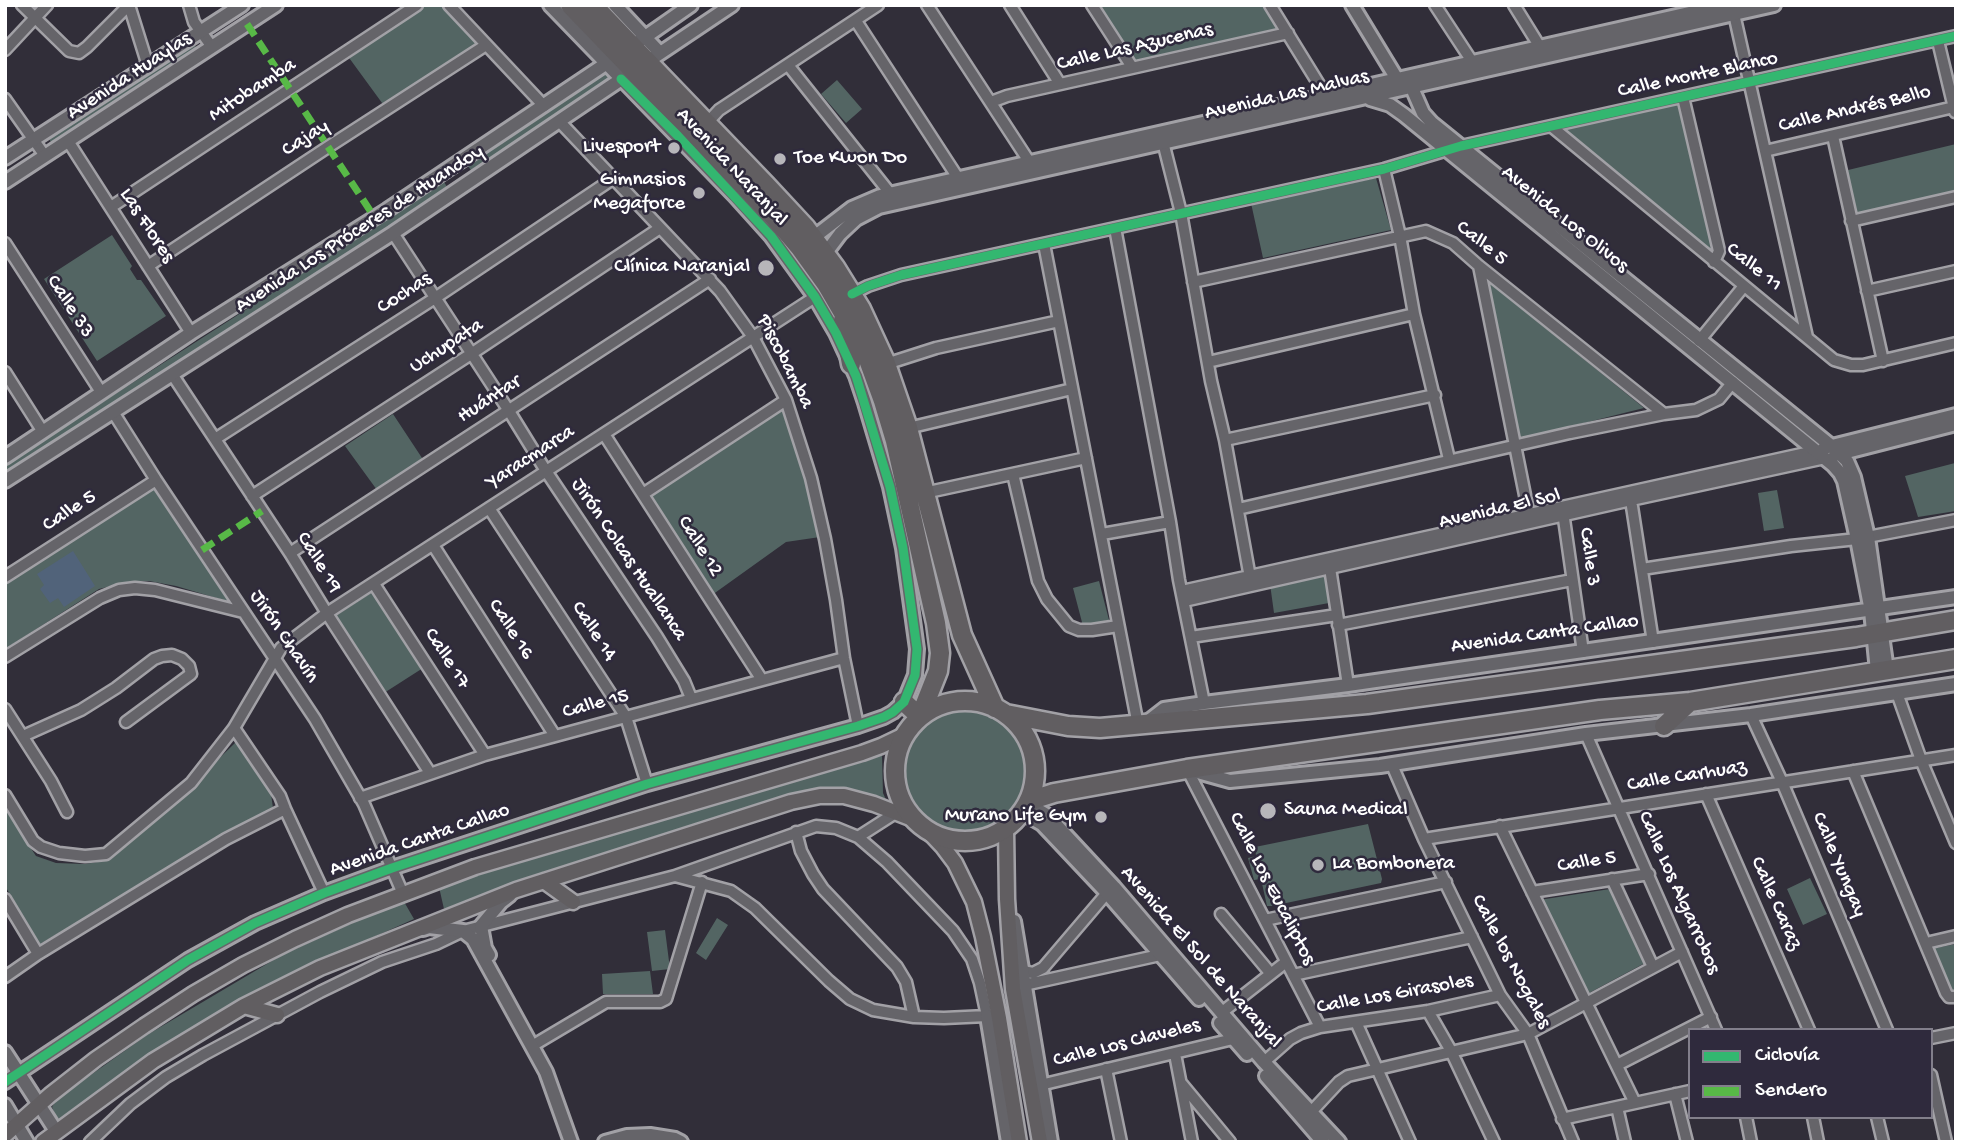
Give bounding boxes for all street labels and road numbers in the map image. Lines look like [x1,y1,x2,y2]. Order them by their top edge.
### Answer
street label: Calle Las Azucenas [1055,18,1215,78]
street label: Avenida Huaylas [63,27,197,127]
street label: Calle Monte Blanco [1616,47,1780,105]
street label: Mitobamba [205,53,301,129]
street label: Avenida Las Malvas [1203,65,1371,127]
street label: Calle Andrés Bello [1776,80,1934,140]
street label: Avenida Naranjal [670,104,792,232]
street label: Cajay [278,115,334,163]
street label: Avenida Los Próceres de Huandoy [231,140,489,320]
street label: Avenida Los Olivos [1495,161,1633,279]
street label: Las Flores [112,184,180,268]
street label: Calle 5 [1450,216,1512,272]
street label: Calle 11 [1720,238,1786,298]
street label: Cochas [373,267,437,321]
street label: Calle 33 [39,271,99,343]
street label: Piscobamba [750,311,818,413]
street label: Uchupata [405,314,489,380]
street label: Huántar [453,370,527,430]
street label: Yaracmarca [482,420,580,496]
street label: Jirón Colcas Huallanca [564,474,692,646]
street label: Avenida El Sol [1437,484,1563,536]
street label: Calle 5 [38,485,102,539]
street label: Calle 12 [671,512,727,582]
street label: Calle 3 [1571,526,1605,588]
street label: Calle 19 [290,528,346,598]
street label: Jirón Chavín [243,586,323,688]
street label: Calle 16 [481,595,539,665]
street label: Calle 14 [564,597,622,667]
street label: Avenida Canta Callao [1450,609,1640,661]
street label: Calle 17 [417,624,475,694]
street label: Calle 15 [560,684,632,726]
street label: Calle Carhuaz [1625,755,1749,799]
street label: Avenida Canta Callao [327,798,513,884]
street label: Calle Los Algarrobos [1631,808,1725,978]
street label: Calle Los Eucaliptos [1222,809,1320,969]
street label: Calle Yungay [1805,809,1871,921]
street label: Calle 5 [1556,846,1618,880]
street label: Calle Caraz [1743,853,1807,955]
street label: Avenida El Sol de Naranjal [1114,862,1286,1054]
street label: Calle los Nogales [1464,891,1556,1033]
street label: Calle Los Girasoles [1315,969,1475,1021]
street label: Calle Los Claveles [1051,1014,1203,1074]

